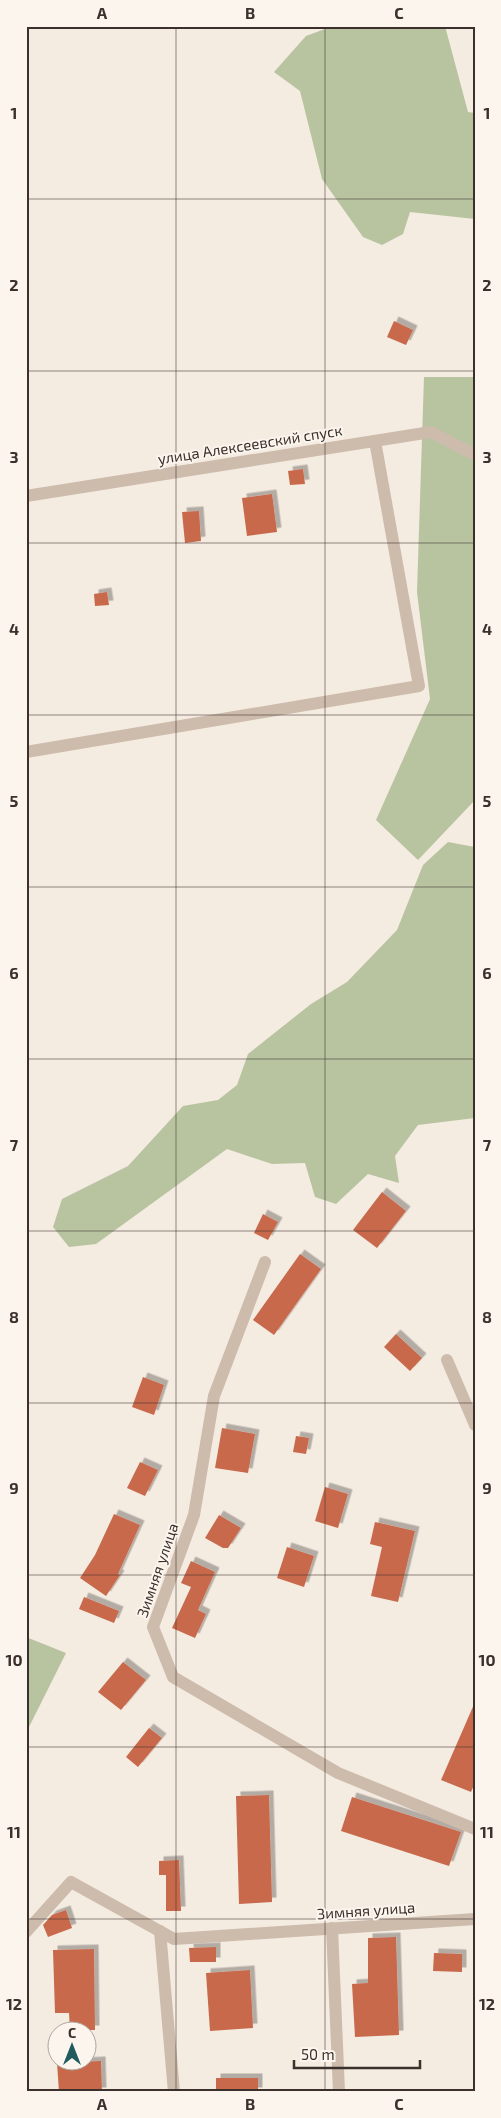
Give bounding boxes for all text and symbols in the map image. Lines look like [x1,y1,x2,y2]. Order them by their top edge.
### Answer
text: A [97,3,108,22]
text: B [245,3,255,22]
text: C [394,3,404,22]
text: 1 [11,103,17,122]
text: 1 [484,103,490,122]
text: 2 [9,275,19,294]
text: 2 [482,275,492,294]
street label: улица Алексеевский спуск [156,421,344,468]
text: 3 [9,447,19,466]
text: 3 [482,447,492,466]
text: 4 [9,619,19,638]
text: 4 [482,619,492,638]
text: 5 [10,791,19,810]
text: 5 [483,791,492,810]
text: 6 [9,963,19,982]
text: 6 [482,963,492,982]
text: 7 [10,1135,19,1154]
text: 7 [483,1135,492,1154]
text: 8 [9,1307,19,1326]
text: 8 [482,1307,492,1326]
text: 9 [9,1478,19,1497]
text: 9 [482,1478,492,1497]
street label: Зимняя улица [132,1520,182,1620]
text: 10 [5,1650,23,1669]
text: 10 [478,1650,496,1669]
text: 11 [7,1822,21,1841]
text: 11 [480,1822,494,1841]
street label: Зимняя улица [316,1898,416,1923]
text: 12 [6,1994,22,2013]
text: 12 [479,1994,495,2013]
north arrow [48,2020,98,2070]
text: С [68,2024,76,2041]
scale bar [294,2038,420,2070]
text: 50 m [301,2045,335,2063]
text: A [97,2094,108,2113]
text: B [245,2094,255,2113]
text: C [394,2094,404,2113]

